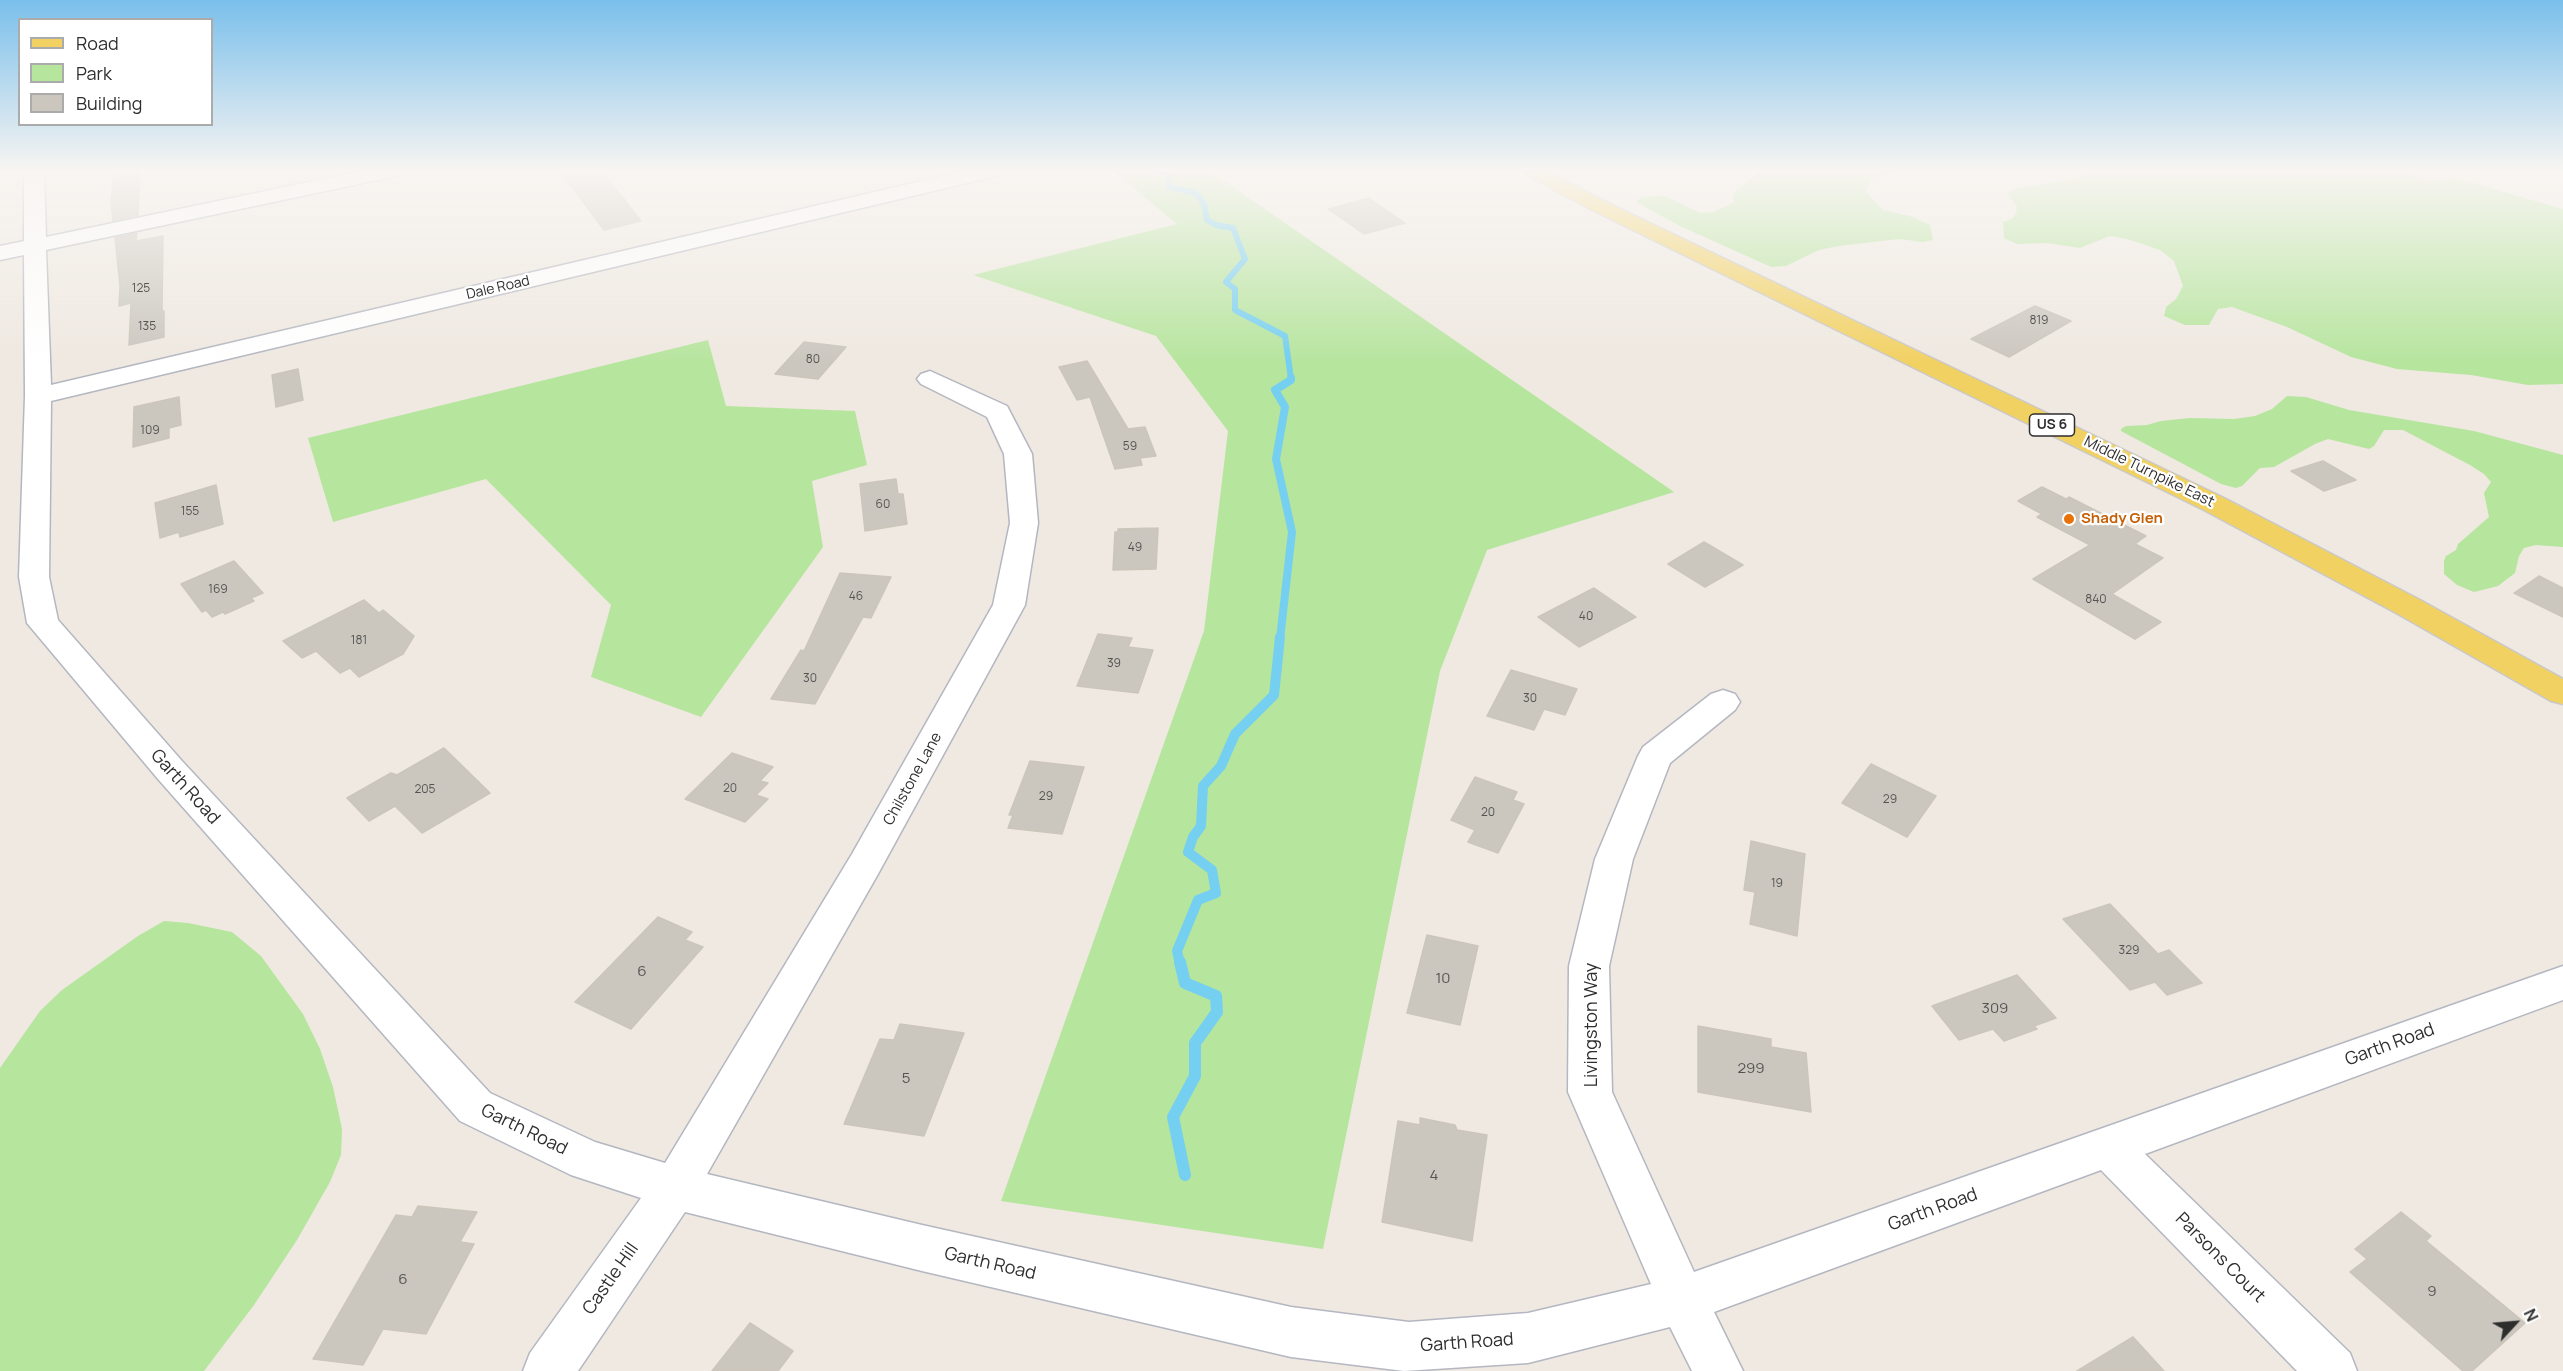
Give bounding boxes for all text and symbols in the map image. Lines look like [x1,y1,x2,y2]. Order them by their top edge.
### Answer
legend [18,18,213,126]
text: Road [76,31,119,55]
text: Park [76,61,112,85]
text: Building [76,91,142,115]
street label: Dale Road [465,273,531,303]
house number: 125 [132,282,150,296]
house number: 819 [2029,314,2049,328]
house number: 135 [138,320,156,334]
house number: 80 [806,353,820,367]
road number: US 6 [2030,414,2074,436]
house number: 109 [140,424,160,438]
street label: Middle Turnpike East [2081,433,2217,511]
house number: 59 [1123,440,1137,454]
house number: 60 [876,498,890,512]
house number: 155 [181,505,199,519]
place label: Shady Glen [2081,510,2163,528]
marker: Shady Glen [2062,512,2076,526]
house number: 49 [1128,541,1142,555]
house number: 169 [208,583,228,597]
house number: 46 [849,590,863,604]
house number: 840 [2085,593,2107,607]
house number: 40 [1579,610,1593,624]
house number: 181 [351,634,367,648]
house number: 39 [1107,657,1121,671]
house number: 30 [803,672,817,686]
house number: 30 [1523,692,1537,706]
street label: Chilstone Lane [880,729,946,829]
street label: Garth Road [146,745,224,829]
house number: 20 [723,782,737,796]
house number: 205 [414,783,436,797]
house number: 29 [1039,790,1053,804]
house number: 29 [1883,793,1897,807]
house number: 20 [1481,806,1495,820]
house number: 19 [1771,877,1783,891]
house number: 329 [2119,944,2139,958]
house number: 6 [637,963,647,981]
street label: Livingston Way [1581,963,1603,1087]
house number: 10 [1436,970,1450,988]
house number: 309 [1982,1000,2008,1018]
street label: Garth Road [2342,1019,2438,1071]
house number: 299 [1737,1060,1765,1078]
house number: 5 [902,1070,910,1088]
street label: Garth Road [477,1100,571,1160]
house number: 4 [1430,1167,1438,1185]
street label: Garth Road [1885,1184,1981,1236]
street label: Parsons Court [2171,1209,2269,1307]
street label: Castle Hill [578,1239,644,1319]
street label: Garth Road [942,1243,1038,1285]
house number: 6 [398,1271,408,1289]
house number: 9 [2427,1283,2437,1301]
north arrow [2485,1293,2545,1353]
text: N [2519,1305,2544,1325]
street label: Garth Road [1420,1329,1514,1357]

